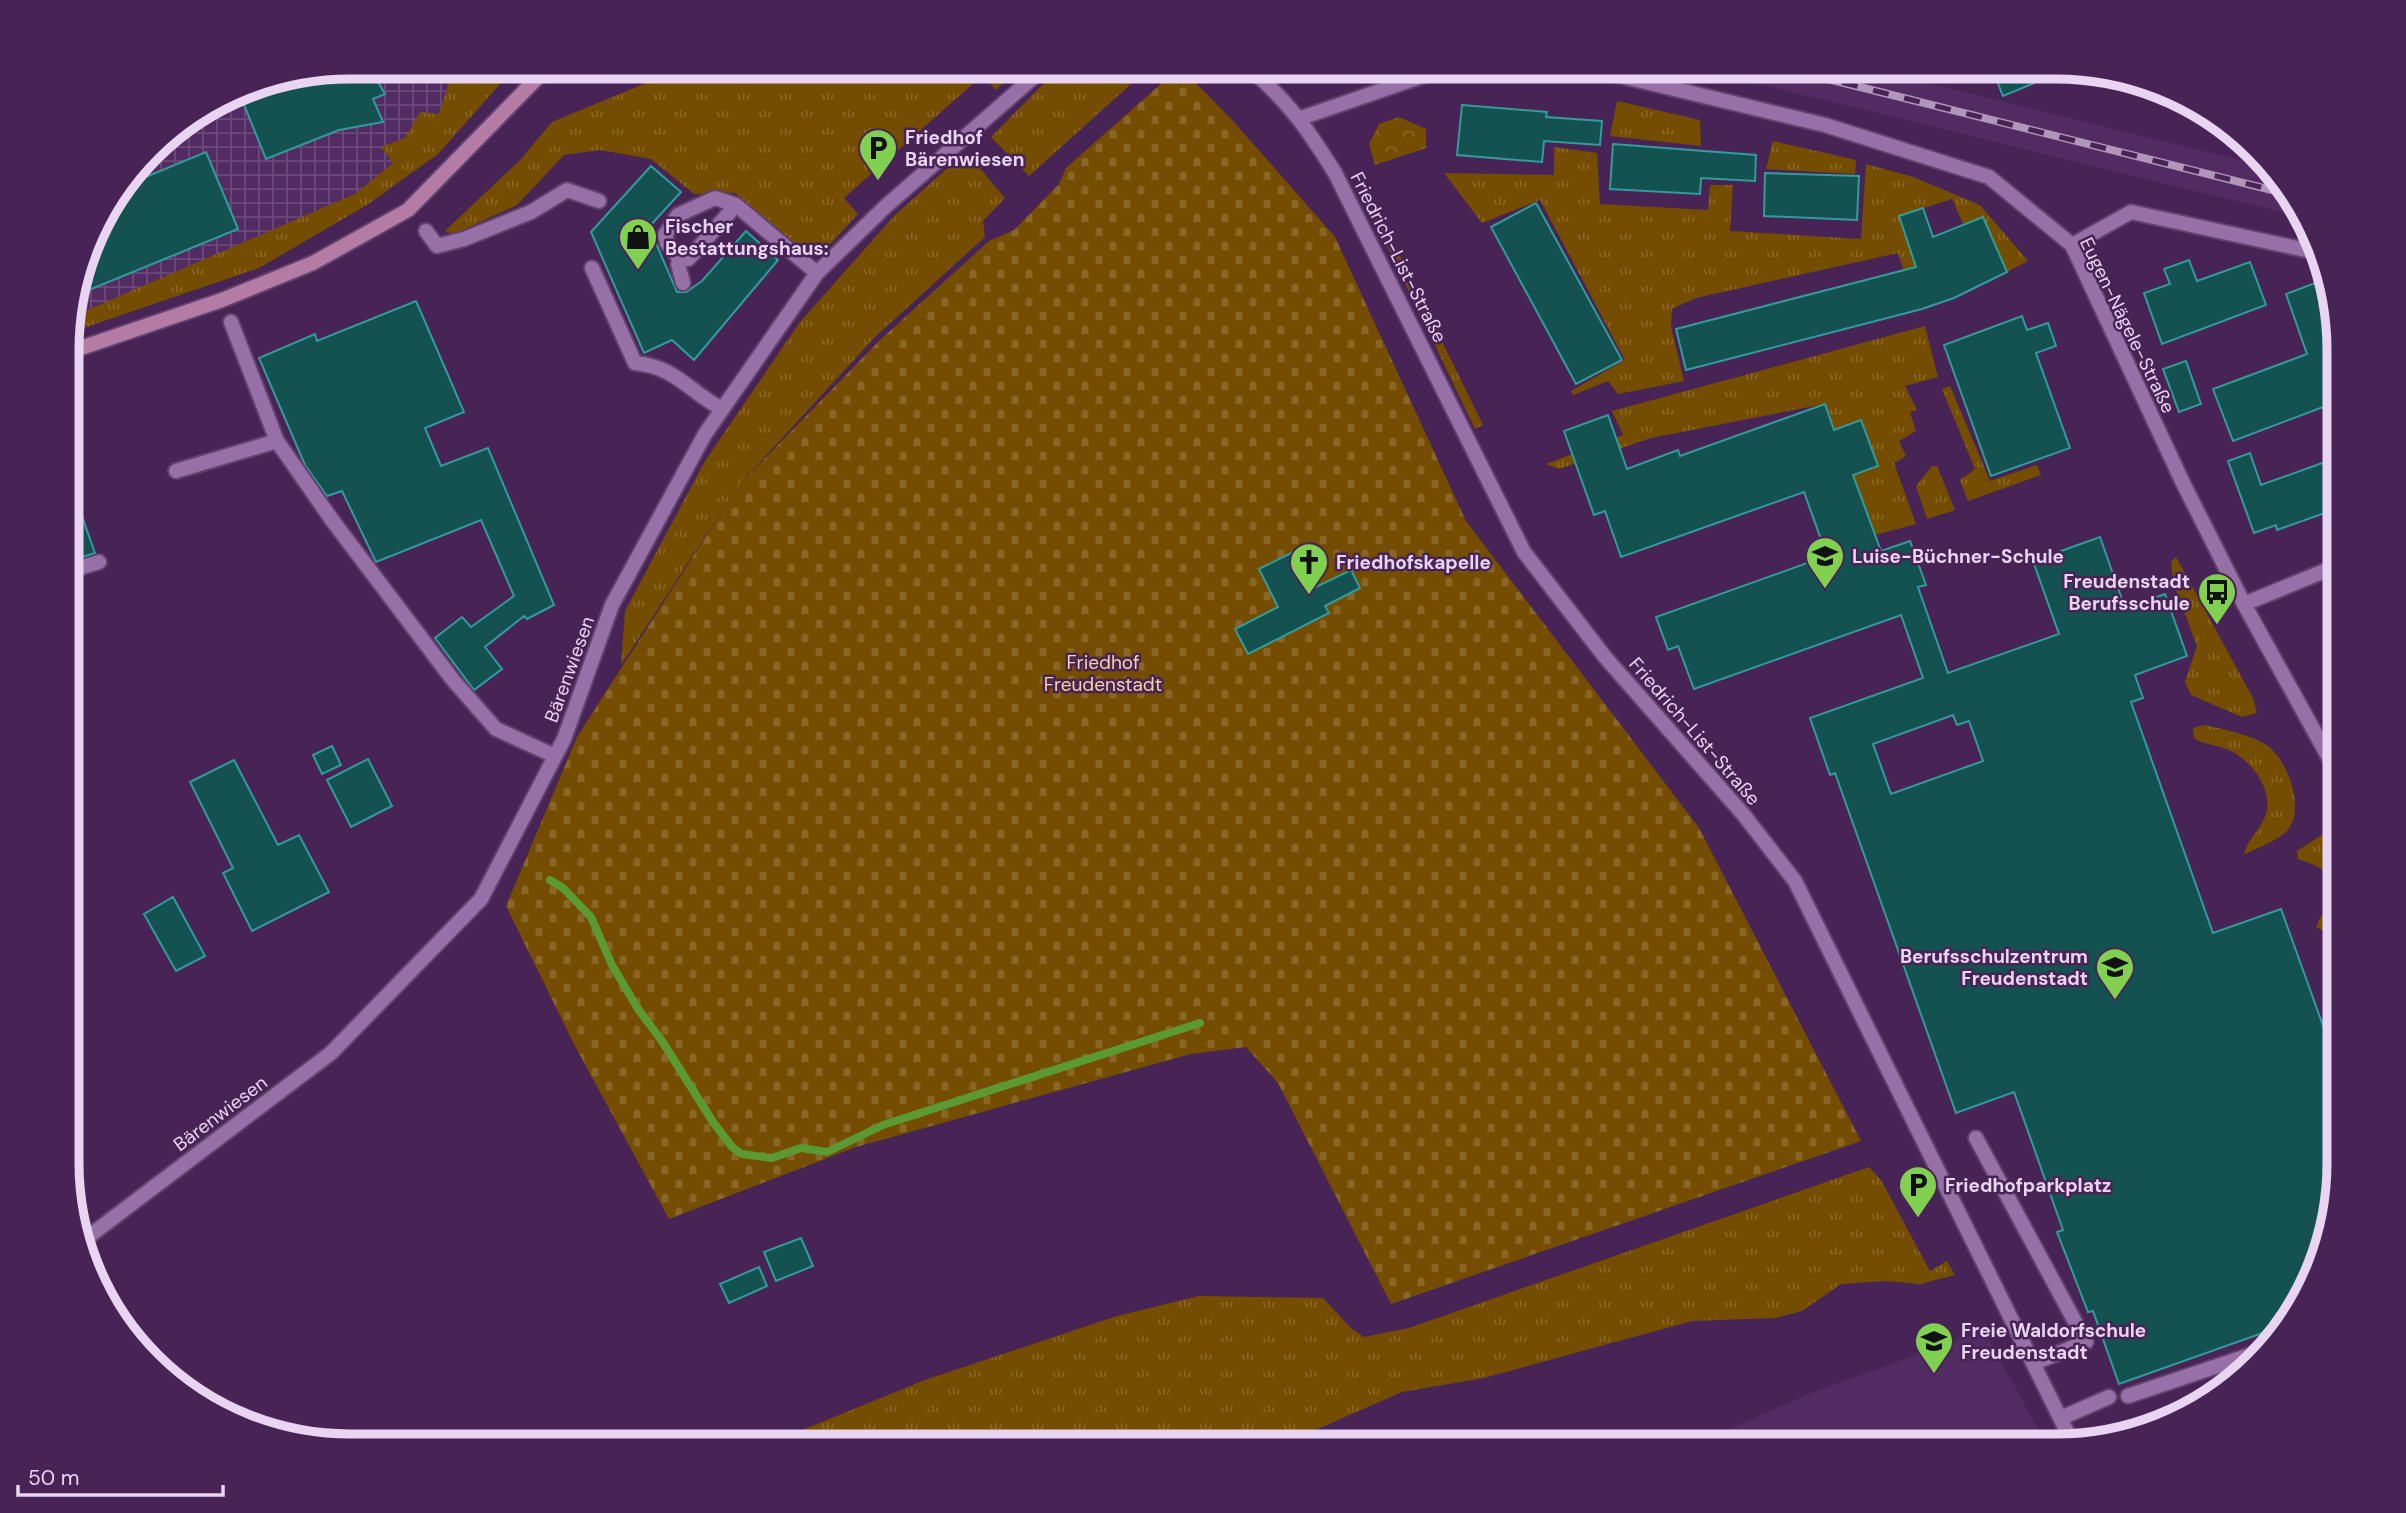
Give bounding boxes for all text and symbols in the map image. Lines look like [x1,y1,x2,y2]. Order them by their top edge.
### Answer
place label: Friedhof Bärenwiesen [905,125,1025,172]
parking icon: Friedhof Bärenwiesen [857,127,899,182]
street label: Friedrich-List-Straße [1345,168,1452,347]
place label: Fischer Bestattungshaus: [665,214,828,261]
shop icon: Fischer Bestattungshaus: [617,216,659,271]
street label: Eugen-Nägele-Straße [2074,233,2181,417]
school or university icon: Luise-Büchner-Schule [1804,535,1846,590]
church icon: Friedhofskapelle [1288,541,1330,596]
place label: Luise-Büchner-Schule [1852,544,2064,569]
place label: Friedhofskapelle [1336,550,1491,575]
place label: Freudenstadt Berufsschule [2063,569,2190,616]
bus stop icon: Freudenstadt Berufsschule [2196,571,2238,626]
street label: Bärenwiesen [539,613,600,726]
park label: Friedhof Freudenstadt [1044,650,1162,697]
street label: Friedrich-List-Straße [1623,652,1766,811]
place label: Berufsschulzentrum Freudenstadt [1900,944,2088,991]
school or university icon: Berufsschulzentrum Freudenstadt [2094,946,2136,1001]
street label: Bärenwiesen [168,1070,272,1157]
parking icon: Friedhofparkplatz [1897,1164,1939,1219]
place label: Friedhofparkplatz [1945,1173,2111,1198]
place label: Freie Waldorfschule Freudenstadt [1961,1318,2146,1365]
school or university icon: Freie Waldorfschule Freudenstadt [1913,1320,1955,1375]
scale bar [18,1454,222,1498]
text: 50 m [28,1464,79,1492]

